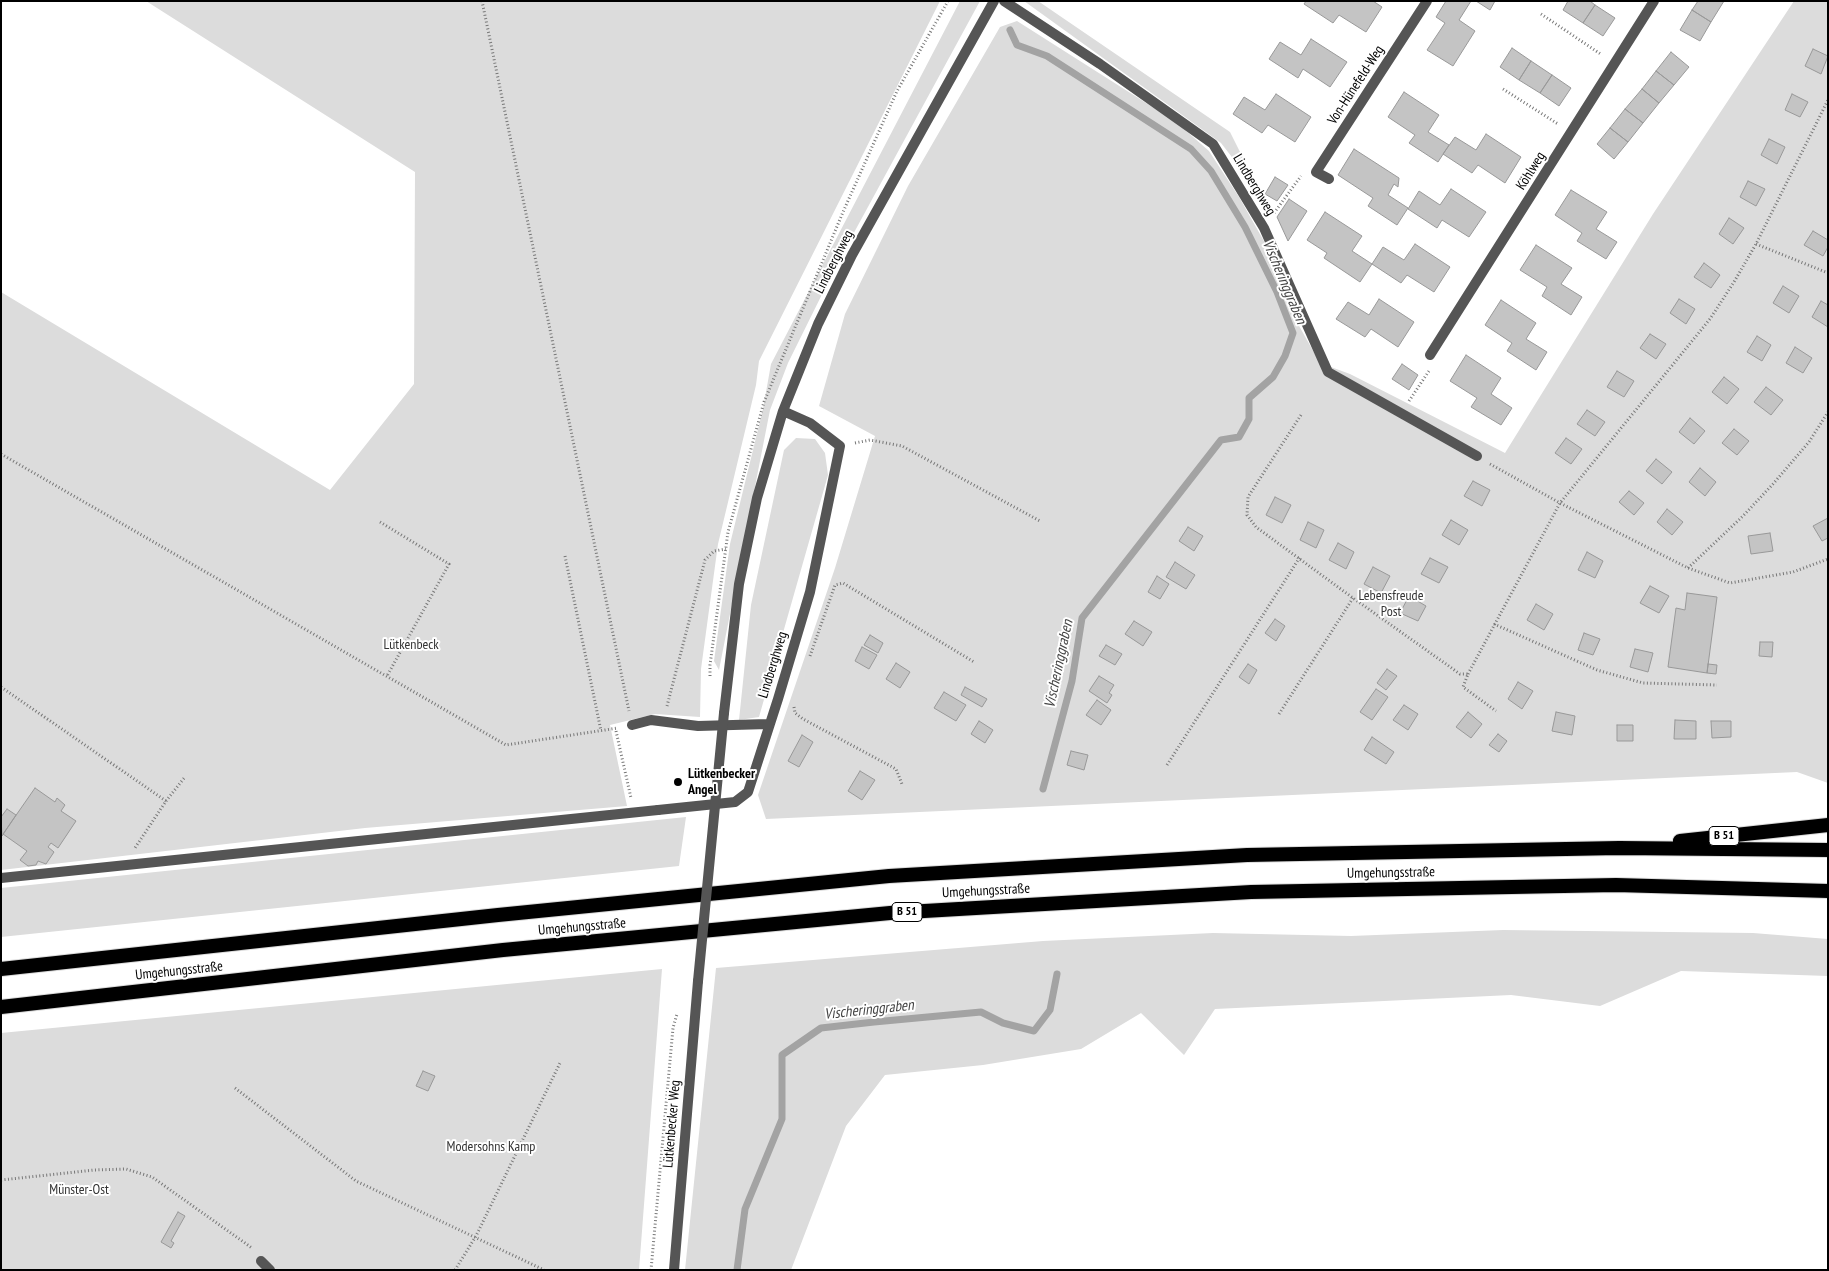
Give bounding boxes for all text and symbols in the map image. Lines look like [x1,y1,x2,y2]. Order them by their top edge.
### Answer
street label: Von-Hünefeld-Weg [1324,42,1388,128]
street label: Köhlweg [1513,149,1549,193]
street label: Lindberghweg [1229,151,1279,219]
street label: Lindberghweg [811,228,857,296]
water label: Vischeringgraben [1258,237,1310,327]
park label: Lebensfreude Post [1359,588,1423,620]
water label: Vischeringgraben [1041,618,1077,710]
street label: Lindberghweg [755,630,791,700]
park label: Lütkenbeck [383,637,439,653]
place label: Lütkenbecker Angel [688,766,755,799]
marker: Lütkenbecker Angel [672,776,684,788]
road number: B 51 [1709,826,1739,846]
street label: Umgehungsstraße [1347,864,1435,882]
street label: Umgehungsstraße [942,880,1030,902]
road number: B 51 [892,902,922,922]
street label: Umgehungsstraße [537,915,627,939]
street label: Umgehungsstraße [134,958,224,984]
water label: Vischeringgraben [823,996,915,1024]
street label: Lütkenbecker Weg [660,1079,684,1169]
park label: Modersohns Kamp [447,1139,535,1155]
park label: Münster-Ost [49,1182,109,1198]

